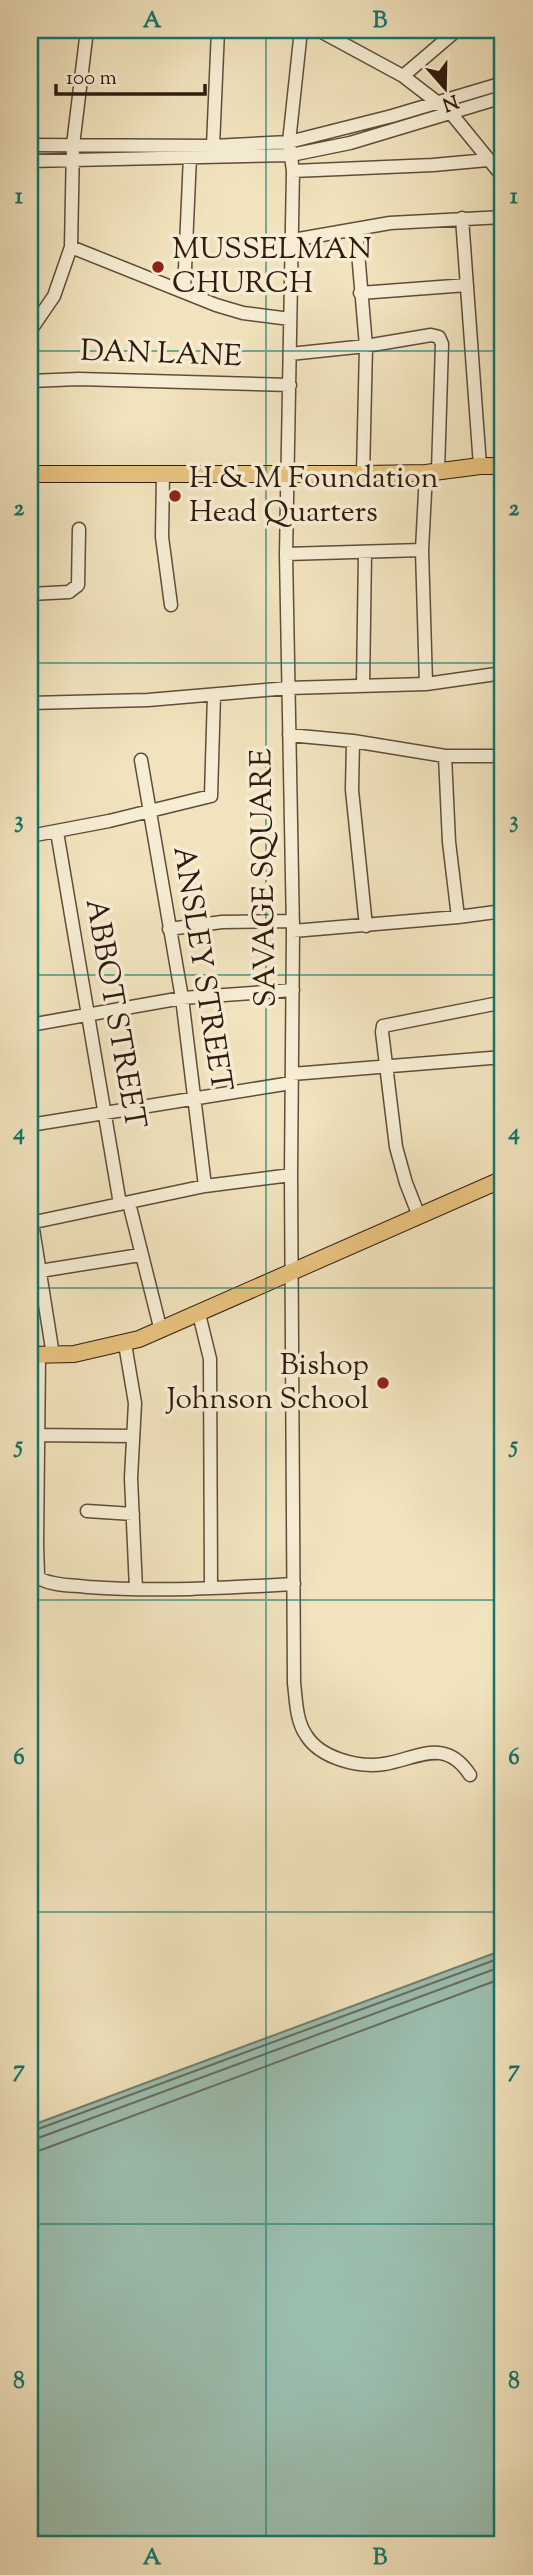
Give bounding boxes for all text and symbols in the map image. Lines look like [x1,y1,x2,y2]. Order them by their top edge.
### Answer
text: A [143,5,162,38]
text: B [373,5,388,38]
scale bar [56,52,205,96]
north arrow [410,52,480,122]
text: 100 m [66,64,117,94]
text: N [438,86,462,117]
text: 1 [15,181,23,214]
text: 1 [510,181,518,214]
place label: MUSSELMAN CHURCH [172,229,372,306]
marker: MUSSELMAN CHURCH [150,259,166,275]
street label: DAN LANE [80,331,242,379]
place label: H & M Foundation Head Quarters [189,458,439,535]
marker: H & M Foundation Head Quarters [167,488,183,504]
text: 2 [14,493,25,526]
text: 2 [509,493,520,526]
street label: SAVAGE SQUARE [241,748,289,1008]
text: 3 [14,805,24,838]
text: 3 [509,805,519,838]
street label: ANSLEY STREET [160,843,242,1095]
street label: ABBOT STREET [73,895,155,1133]
text: 4 [12,1117,25,1150]
text: 4 [507,1117,520,1150]
place label: Bishop Johnson School [165,1345,369,1422]
marker: Bishop Johnson School [375,1375,391,1391]
text: 5 [13,1430,23,1463]
text: 5 [508,1430,518,1463]
text: 6 [13,1742,25,1775]
text: 6 [508,1742,520,1775]
text: 7 [13,2054,25,2087]
text: 7 [508,2054,520,2087]
text: 8 [13,2366,25,2399]
text: 8 [508,2366,520,2399]
text: A [143,2542,162,2575]
text: B [373,2542,388,2575]

